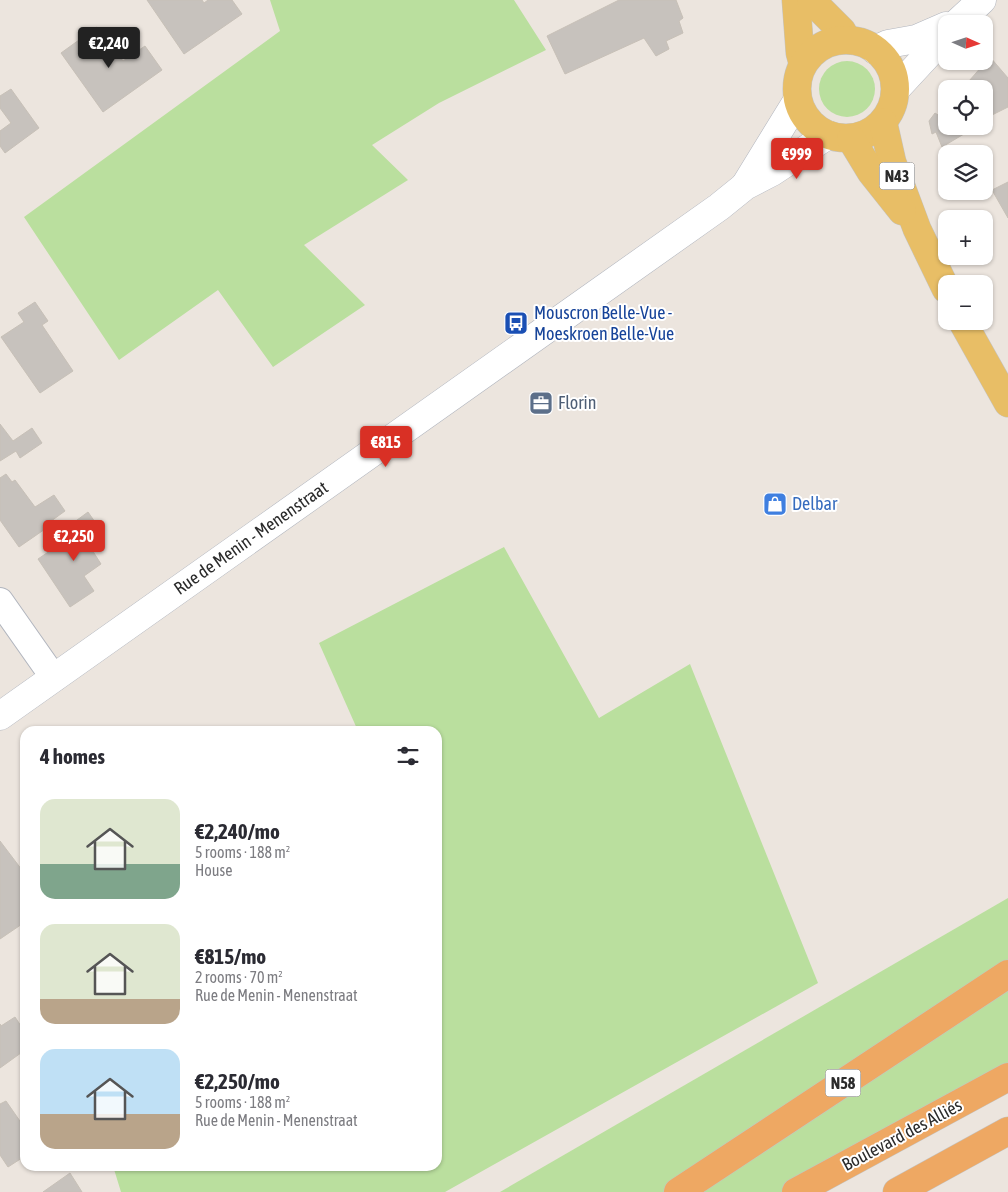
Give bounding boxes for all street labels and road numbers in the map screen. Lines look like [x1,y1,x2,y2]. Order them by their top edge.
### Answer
road number: N43 [880,162,914,190]
street label: Rue de Menin - Menenstraat [170,476,332,599]
road number: N58 [826,1070,860,1096]
street label: Boulevard des Alliés [838,1094,965,1175]

